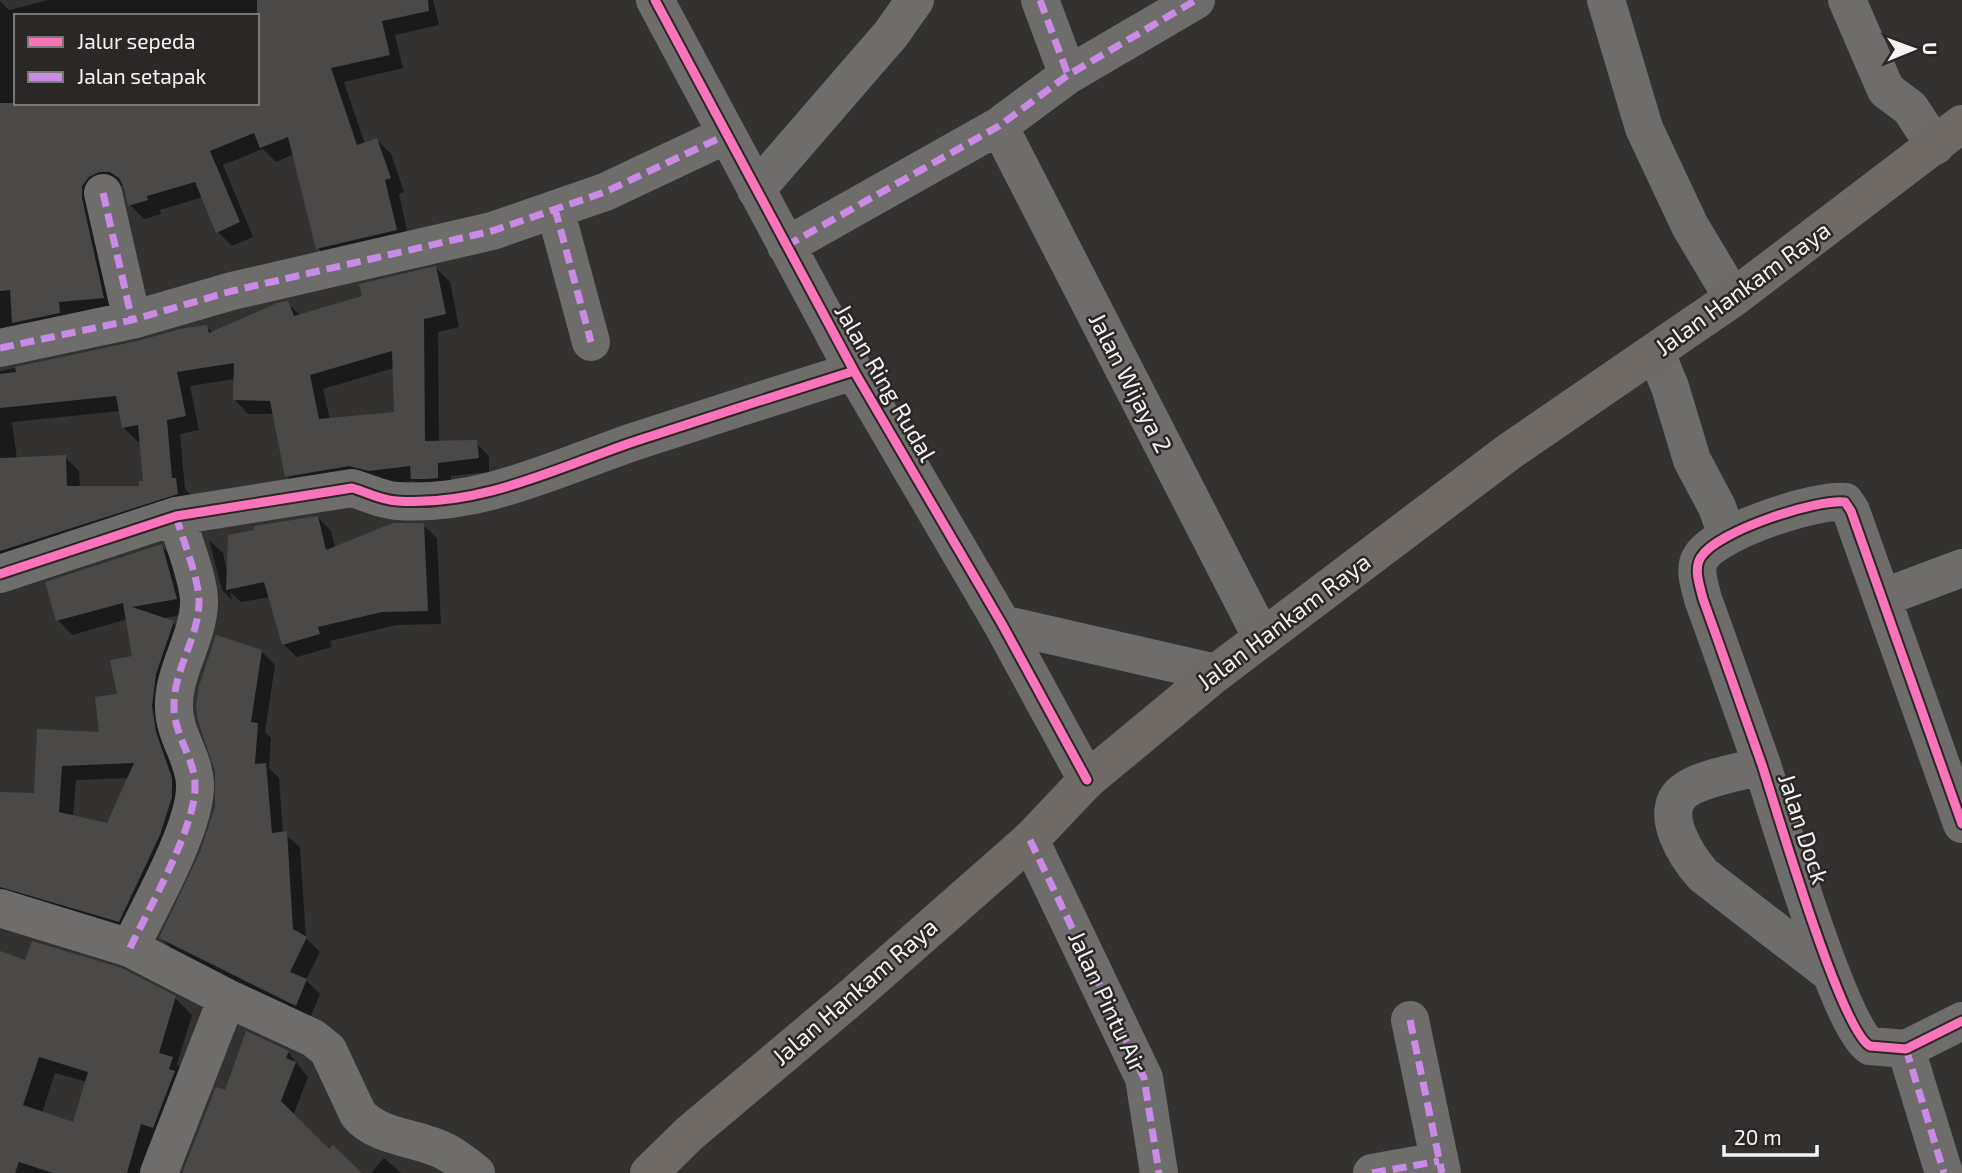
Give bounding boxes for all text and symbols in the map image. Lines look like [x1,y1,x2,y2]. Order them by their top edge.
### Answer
legend [14,14,259,105]
north arrow [1878,14,1948,84]
text: Jalur sepeda [77,28,196,53]
text: U [1919,42,1942,55]
text: Jalan setapak [77,63,207,88]
street label: Jalan Hankam Raya [1649,214,1835,361]
street label: Jalan Ring Rudal [829,298,943,466]
street label: Jalan Wijaya 2 [1084,308,1179,457]
street label: Jalan Hankam Raya [1191,546,1376,695]
street label: Jalan Dock [1773,770,1836,887]
street label: Jalan Hankam Raya [765,911,943,1071]
street label: Jalan Pintu Air [1063,926,1154,1077]
scale bar [1724,1114,1817,1158]
text: 20 m [1734,1124,1782,1149]

